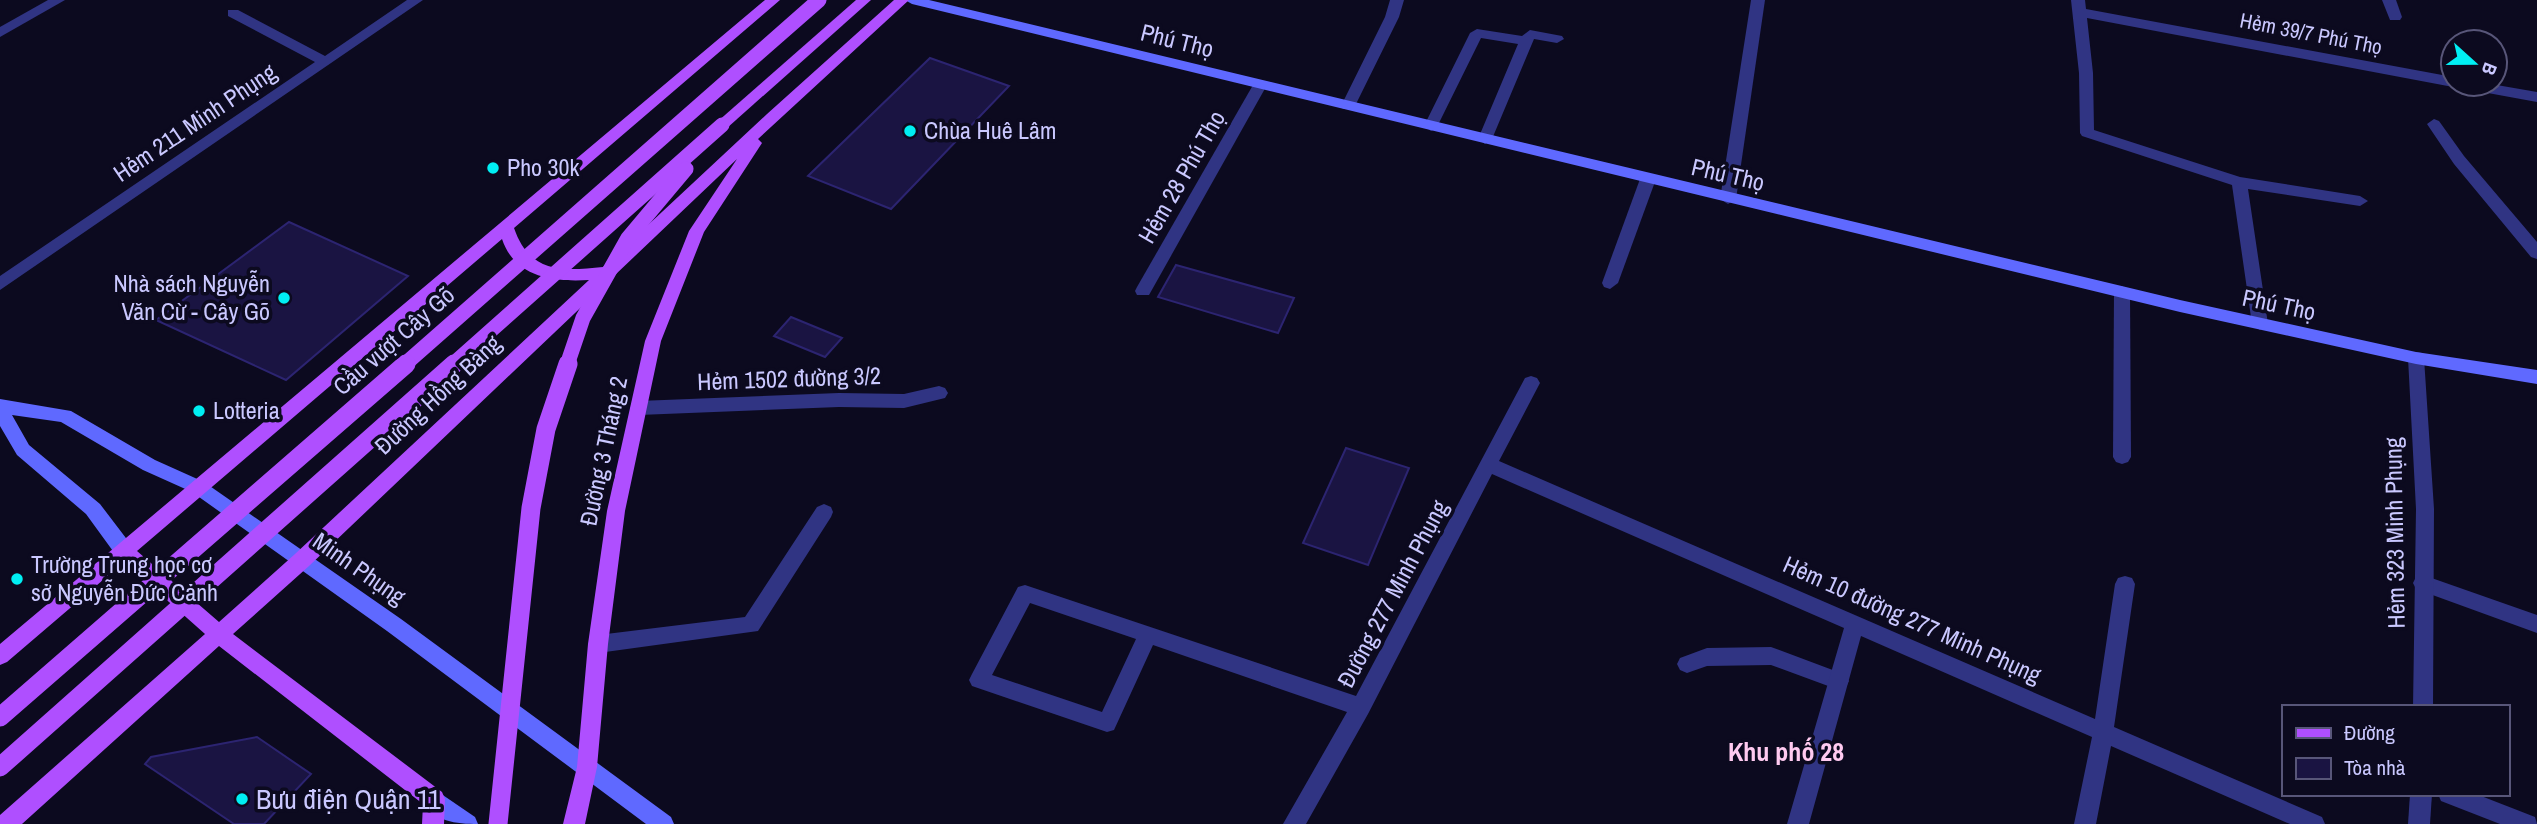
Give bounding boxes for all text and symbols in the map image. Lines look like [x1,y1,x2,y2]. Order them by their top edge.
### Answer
street label: Hẻm 39/7 Phú Thọ [2238,6,2385,62]
street label: Phú Thọ [1137,16,1217,65]
north arrow [2439,28,2509,98]
street label: Hẻm 211 Minh Phụng [107,56,282,189]
text: B [2476,59,2504,79]
street label: Hẻm 28 Phú Thọ [1130,104,1232,249]
place label: Chùa Huê Lâm [924,114,1056,146]
marker: Chùa Huê Lâm [902,123,918,139]
street label: Phú Thọ [1689,150,1768,198]
place label: Pho 30k [507,151,579,183]
marker: Pho 30k [485,160,501,176]
place label: Nhà sách Nguyễn Văn Cừ - Cây Gõ [114,267,270,327]
street label: Cầu vượt Cây Gõ [326,279,461,402]
street label: Phú Thọ [2240,281,2319,327]
marker: Nhà sách Nguyễn Văn Cừ - Cây Gõ [276,290,292,306]
street label: Đường Hồng Bàng [367,327,507,461]
street label: Hẻm 1502 đường 3/2 [697,359,881,397]
street label: Đường 3 Tháng 2 [572,373,634,528]
place label: Lotteria [213,394,280,426]
marker: Lotteria [191,403,207,419]
street label: Hẻm 323 Minh Phụng [2376,437,2412,629]
street label: Đường 277 Minh Phụng [1329,494,1455,693]
street label: Minh Phụng [307,525,412,612]
place label: Trường Trung học cơ sở Nguyễn Đức Cảnh [31,548,218,608]
street label: Hẻm 10 đường 277 Minh Phụng [1778,548,2046,690]
marker: Trường Trung học cơ sở Nguyễn Đức Cảnh [9,571,25,587]
legend [2282,705,2509,796]
text: Đường [2344,718,2395,747]
district label: Khu phố 28 [1728,734,1844,769]
text: Tòa nhà [2344,753,2406,782]
place label: Bưu điện Quận 11 [256,780,441,818]
marker: Bưu điện Quận 11 [234,791,250,807]

